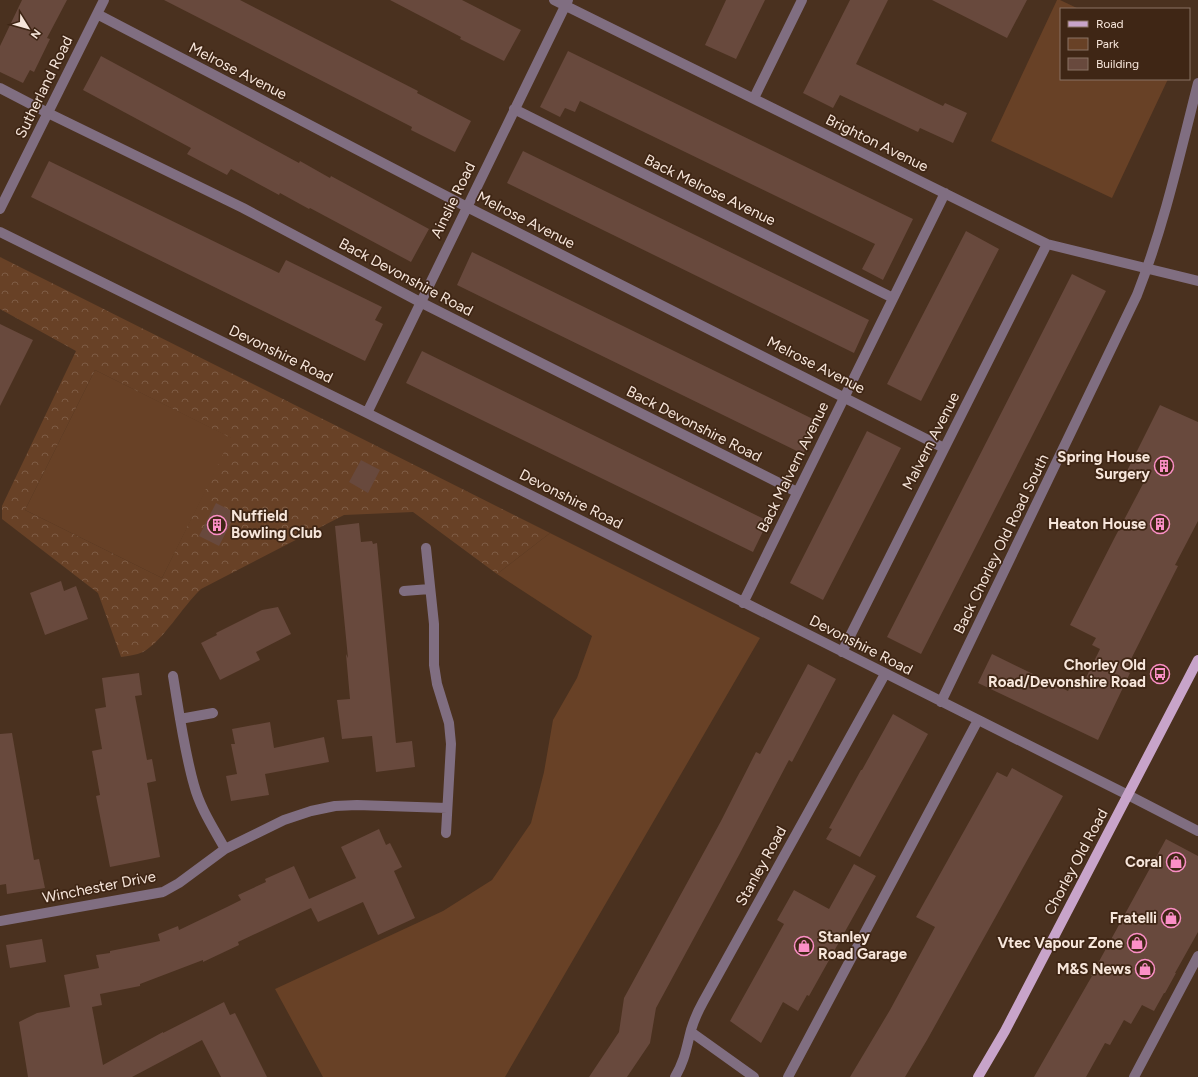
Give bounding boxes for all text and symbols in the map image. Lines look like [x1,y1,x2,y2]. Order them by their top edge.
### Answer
north arrow [8,8,48,48]
legend [1060,8,1190,80]
text: Road [1096,17,1124,31]
text: N [28,26,43,41]
street label: Sutherland Road [12,33,76,141]
text: Park [1096,37,1119,51]
street label: Melrose Avenue [186,39,290,103]
text: Building [1096,57,1139,71]
street label: Brighton Avenue [823,110,931,176]
street label: Back Melrose Avenue [642,150,778,230]
street label: Ainslie Road [427,159,479,241]
street label: Melrose Avenue [474,188,578,252]
street label: Back Devonshire Road [336,234,476,320]
street label: Devonshire Road [226,321,336,387]
street label: Melrose Avenue [764,333,868,397]
street label: Back Devonshire Road [623,382,765,466]
street label: Malvern Avenue [899,389,963,493]
street label: Back Malvern Avenue [754,399,832,535]
place label: Spring House Surgery [1057,448,1151,483]
street label: Back Chorley Old Road South [950,451,1052,637]
building icon: Spring House Surgery [1153,455,1175,477]
street label: Devonshire Road [516,465,626,533]
place label: Nuffield Bowling Club [231,507,322,542]
building icon: Heaton House [1149,513,1171,535]
building icon: Nuffield Bowling Club [206,514,228,536]
place label: Heaton House [1048,515,1147,533]
street label: Devonshire Road [806,611,916,679]
place label: Chorley Old Road/Devonshire Road [988,656,1146,691]
bus stop icon: Chorley Old Road/Devonshire Road [1149,663,1171,685]
street label: Chorley Old Road [1040,806,1112,918]
street label: Stanley Road [732,823,790,909]
shop icon: Coral [1165,851,1187,873]
place label: Coral [1125,853,1162,871]
street label: Winchester Drive [41,867,157,907]
shop icon: Fratelli [1160,907,1182,929]
place label: Fratelli [1110,909,1157,927]
place label: Stanley Road Garage [818,928,908,963]
shop icon: Vtec Vapour Zone [1126,932,1148,954]
place label: Vtec Vapour Zone [997,934,1124,952]
shop icon: Stanley Road Garage [793,935,815,957]
shop icon: M&S News [1134,958,1156,980]
place label: M&S News [1057,960,1131,978]

